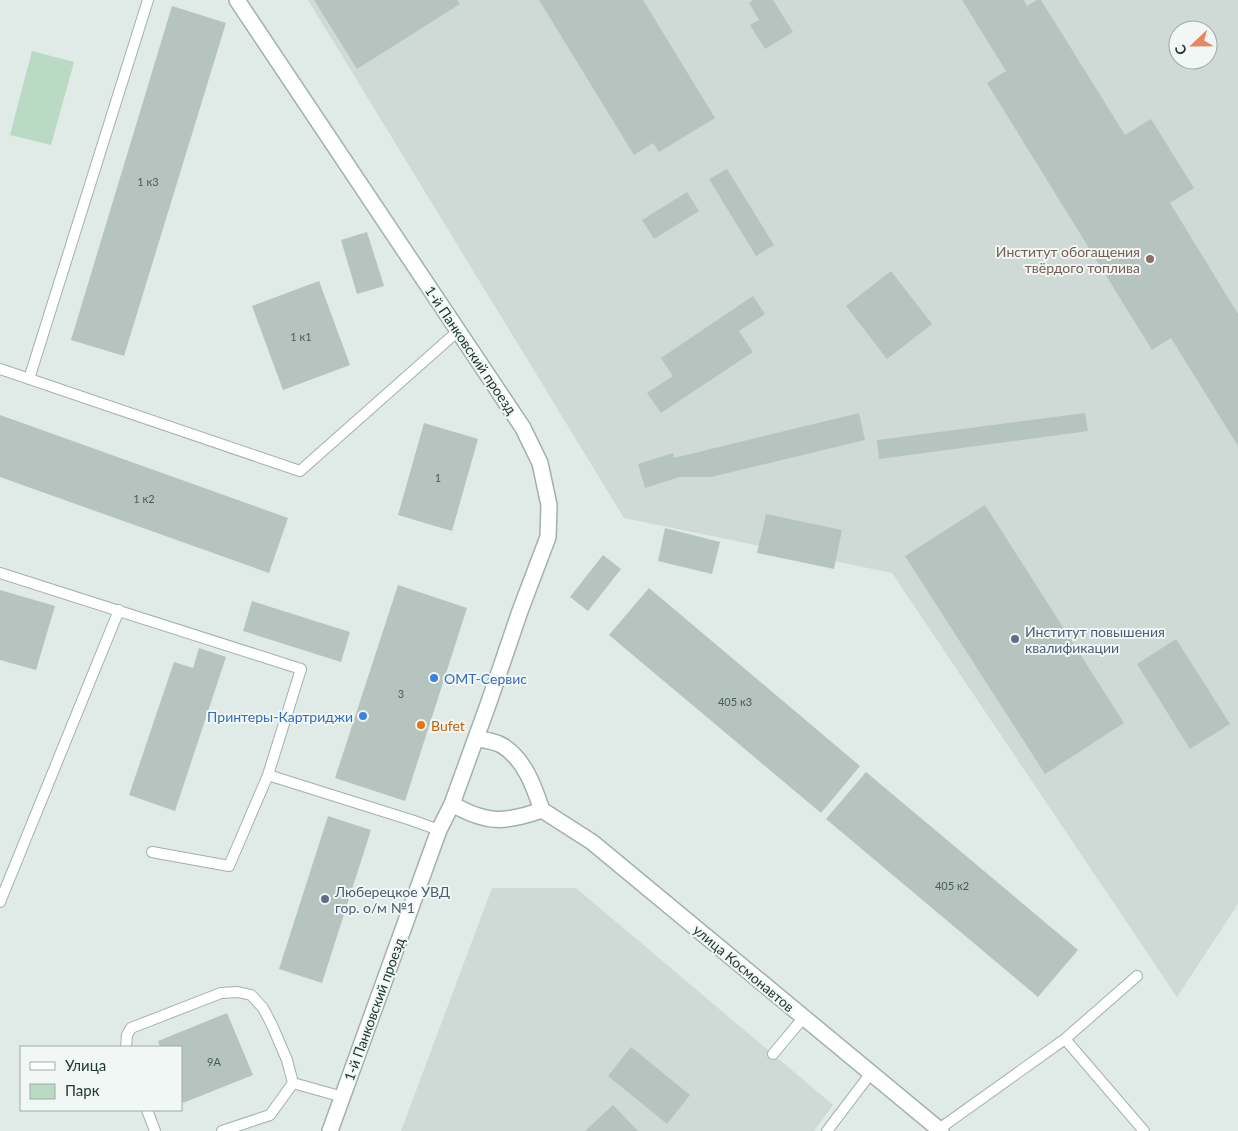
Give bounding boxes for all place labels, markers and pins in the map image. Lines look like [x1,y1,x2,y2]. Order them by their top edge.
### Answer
place label: Институт обогащения твёрдого топлива [996,243,1140,276]
marker: Институт обогащения твёрдого топлива [1144,253,1156,265]
place label: Институт повышения квалификации [1025,623,1165,656]
marker: Институт повышения квалификации [1009,633,1021,645]
place label: ОМТ-Сервис [444,670,527,687]
marker: ОМТ-Сервис [428,672,440,684]
place label: Принтеры-Картриджи [207,708,353,725]
marker: Принтеры-Картриджи [357,710,369,722]
place label: Bufet [431,717,465,734]
marker: Bufet [415,719,427,731]
place label: Люберецкое УВД гор. о/м №1 [334,883,450,916]
marker: Люберецкое УВД гор. о/м №1 [319,893,331,905]

